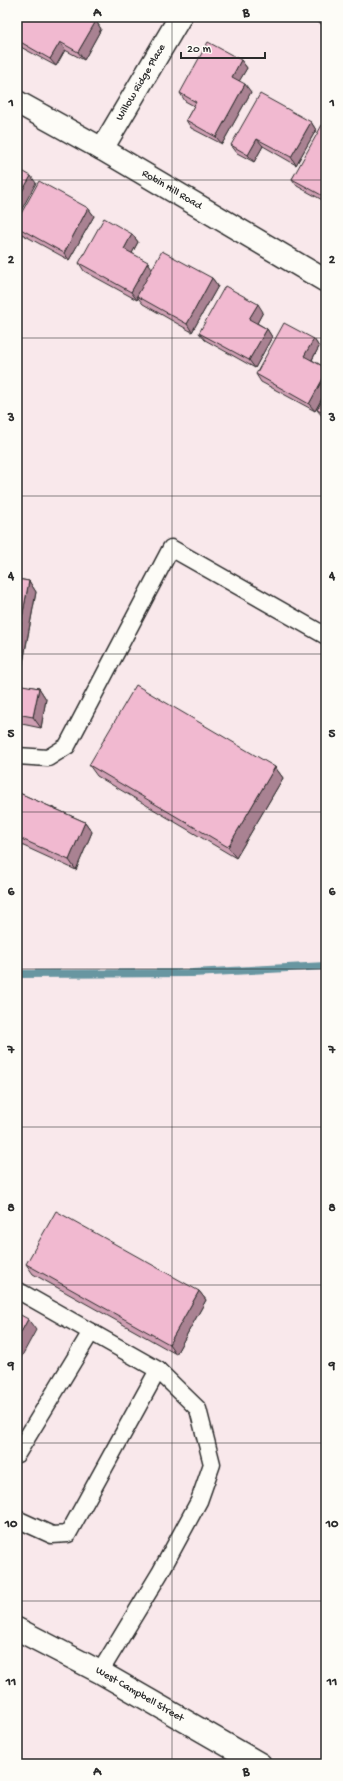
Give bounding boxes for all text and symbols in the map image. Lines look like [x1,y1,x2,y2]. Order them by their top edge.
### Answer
text: A [92,6,102,21]
text: B [242,6,251,21]
scale bar [181,34,265,60]
street label: Willow Ridge Place [114,42,169,123]
text: 20 m [187,43,212,57]
text: 1 [7,96,14,111]
text: 1 [328,96,335,111]
street label: Robin Hill Road [139,168,205,213]
text: 2 [8,253,15,268]
text: 2 [329,253,336,268]
text: 3 [7,411,15,426]
text: 3 [328,411,336,426]
text: 4 [7,569,15,584]
text: 4 [328,569,336,584]
text: 5 [8,727,15,742]
text: 5 [329,727,336,742]
text: 6 [8,885,15,900]
text: 6 [329,885,336,900]
text: 7 [7,1043,16,1058]
text: 7 [328,1043,337,1058]
text: 8 [7,1201,15,1216]
text: 8 [328,1201,336,1216]
text: 9 [7,1359,15,1374]
text: 9 [328,1359,336,1374]
text: 10 [4,1517,18,1532]
text: 10 [325,1517,339,1532]
street label: West Campbell Street [93,1665,187,1726]
text: 11 [5,1675,16,1690]
text: 11 [326,1675,337,1690]
text: A [92,1765,102,1780]
text: B [242,1765,251,1780]

